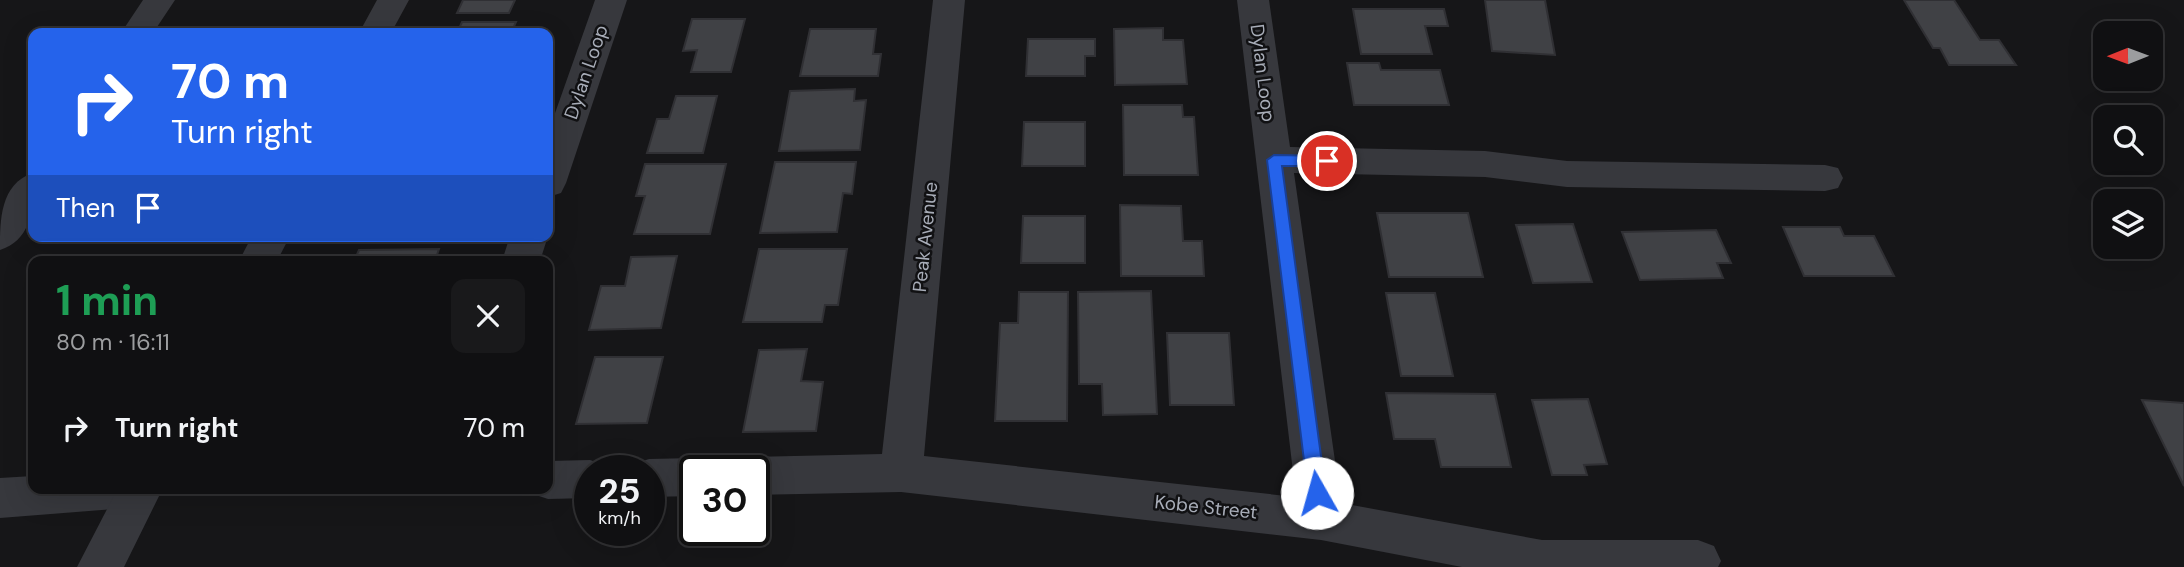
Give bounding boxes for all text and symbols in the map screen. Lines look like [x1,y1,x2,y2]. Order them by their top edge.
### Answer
street label: Dylan Loop [558,21,614,123]
north arrow [2093,21,2163,91]
map controls [2093,21,2163,259]
street label: Dylan Loop [1245,23,1281,123]
text: 70 m [171,49,289,113]
icon: right [56,56,147,147]
button: search [2093,105,2163,175]
text: Turn right [171,111,313,153]
pin [1297,131,1357,191]
icon: arrive [1308,142,1346,180]
street label: Peak Avenue [907,181,943,293]
icon: arrive [129,189,167,227]
button: layers [2093,189,2163,259]
text: Then [56,191,115,225]
text: 1 min [56,273,158,328]
button: close [451,279,525,353]
text: 80 m · 16:11 [56,327,170,357]
icon: right [56,409,94,447]
text: Turn right [115,411,239,445]
text: 70 m [464,411,525,445]
speed limit sign: 30 [679,455,770,546]
position arrow [1280,456,1354,530]
text: 25 [599,468,640,514]
street label: Kobe Street [1153,489,1259,525]
text: km/h [598,506,641,530]

